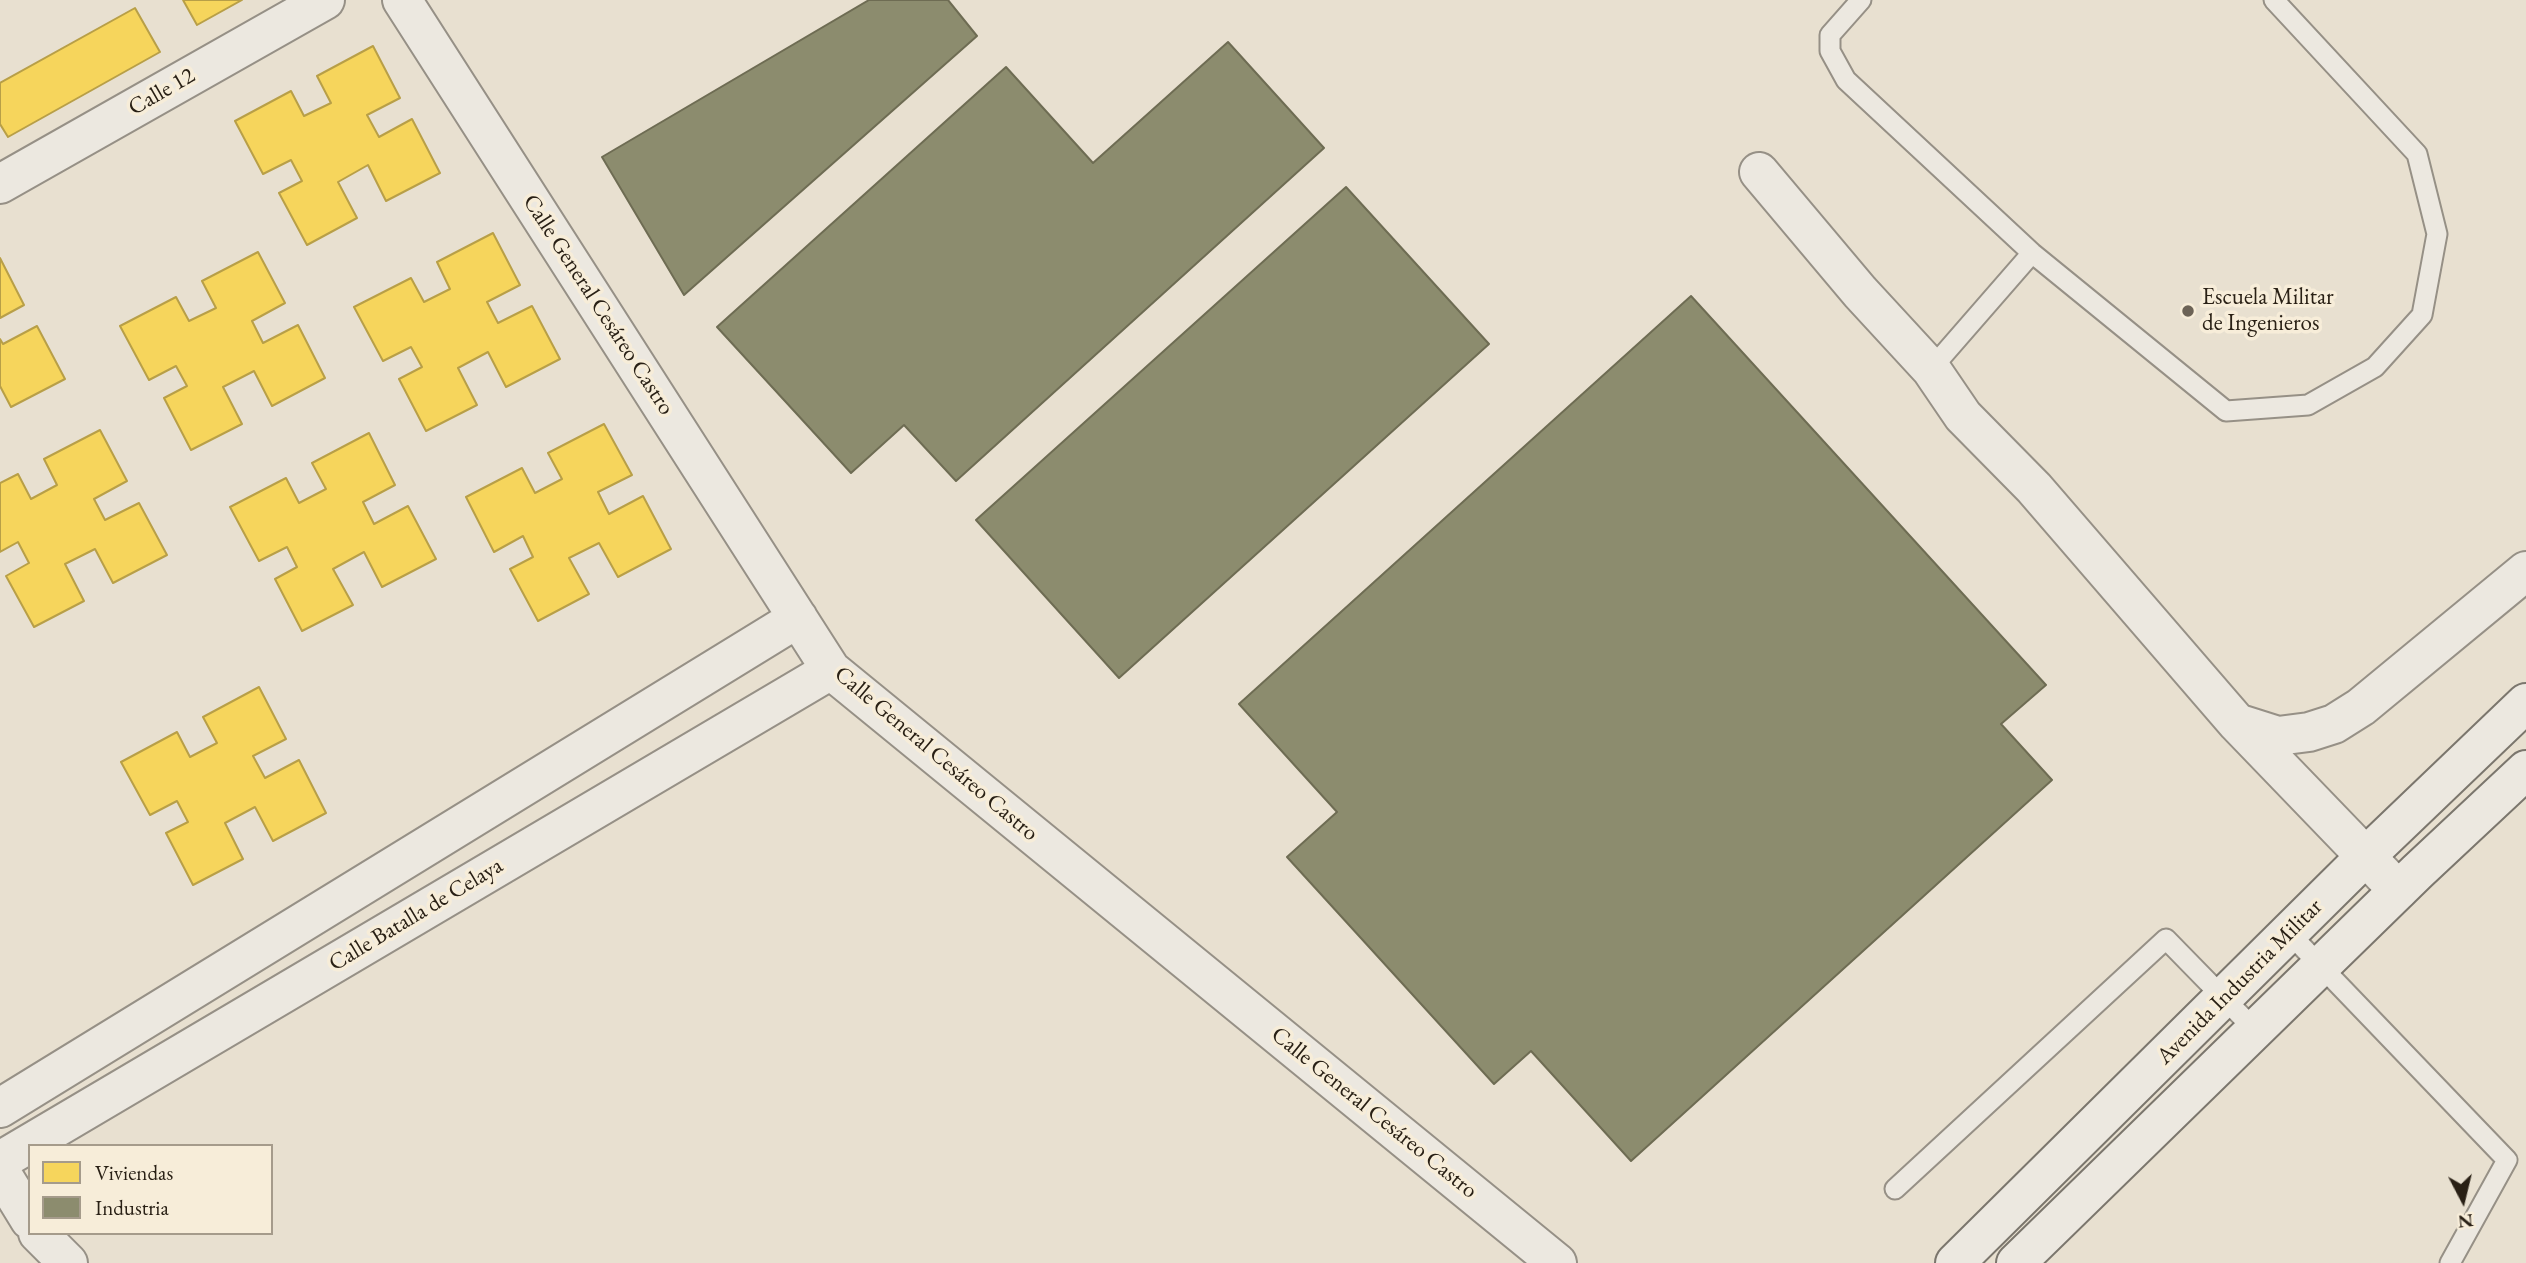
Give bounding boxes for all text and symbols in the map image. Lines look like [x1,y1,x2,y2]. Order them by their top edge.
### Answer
street label: Calle 12 [124,62,200,122]
street label: Calle General Cesáreo Castro [516,190,680,420]
place label: Escuela Militar de Ingenieros [2202,284,2334,338]
marker: Escuela Militar de Ingenieros [2180,303,2196,319]
street label: Calle General Cesáreo Castro [829,661,1043,847]
street label: Calle Batalla de Celaya [324,852,508,978]
street label: Avenida Industria Militar [2151,893,2329,1071]
street label: Calle General Cesáreo Castro [1265,1021,1483,1205]
legend [28,1144,273,1235]
text: Viviendas [95,1159,173,1186]
north arrow [2428,1165,2498,1235]
text: Industria [95,1194,169,1221]
text: N [2456,1208,2475,1235]

